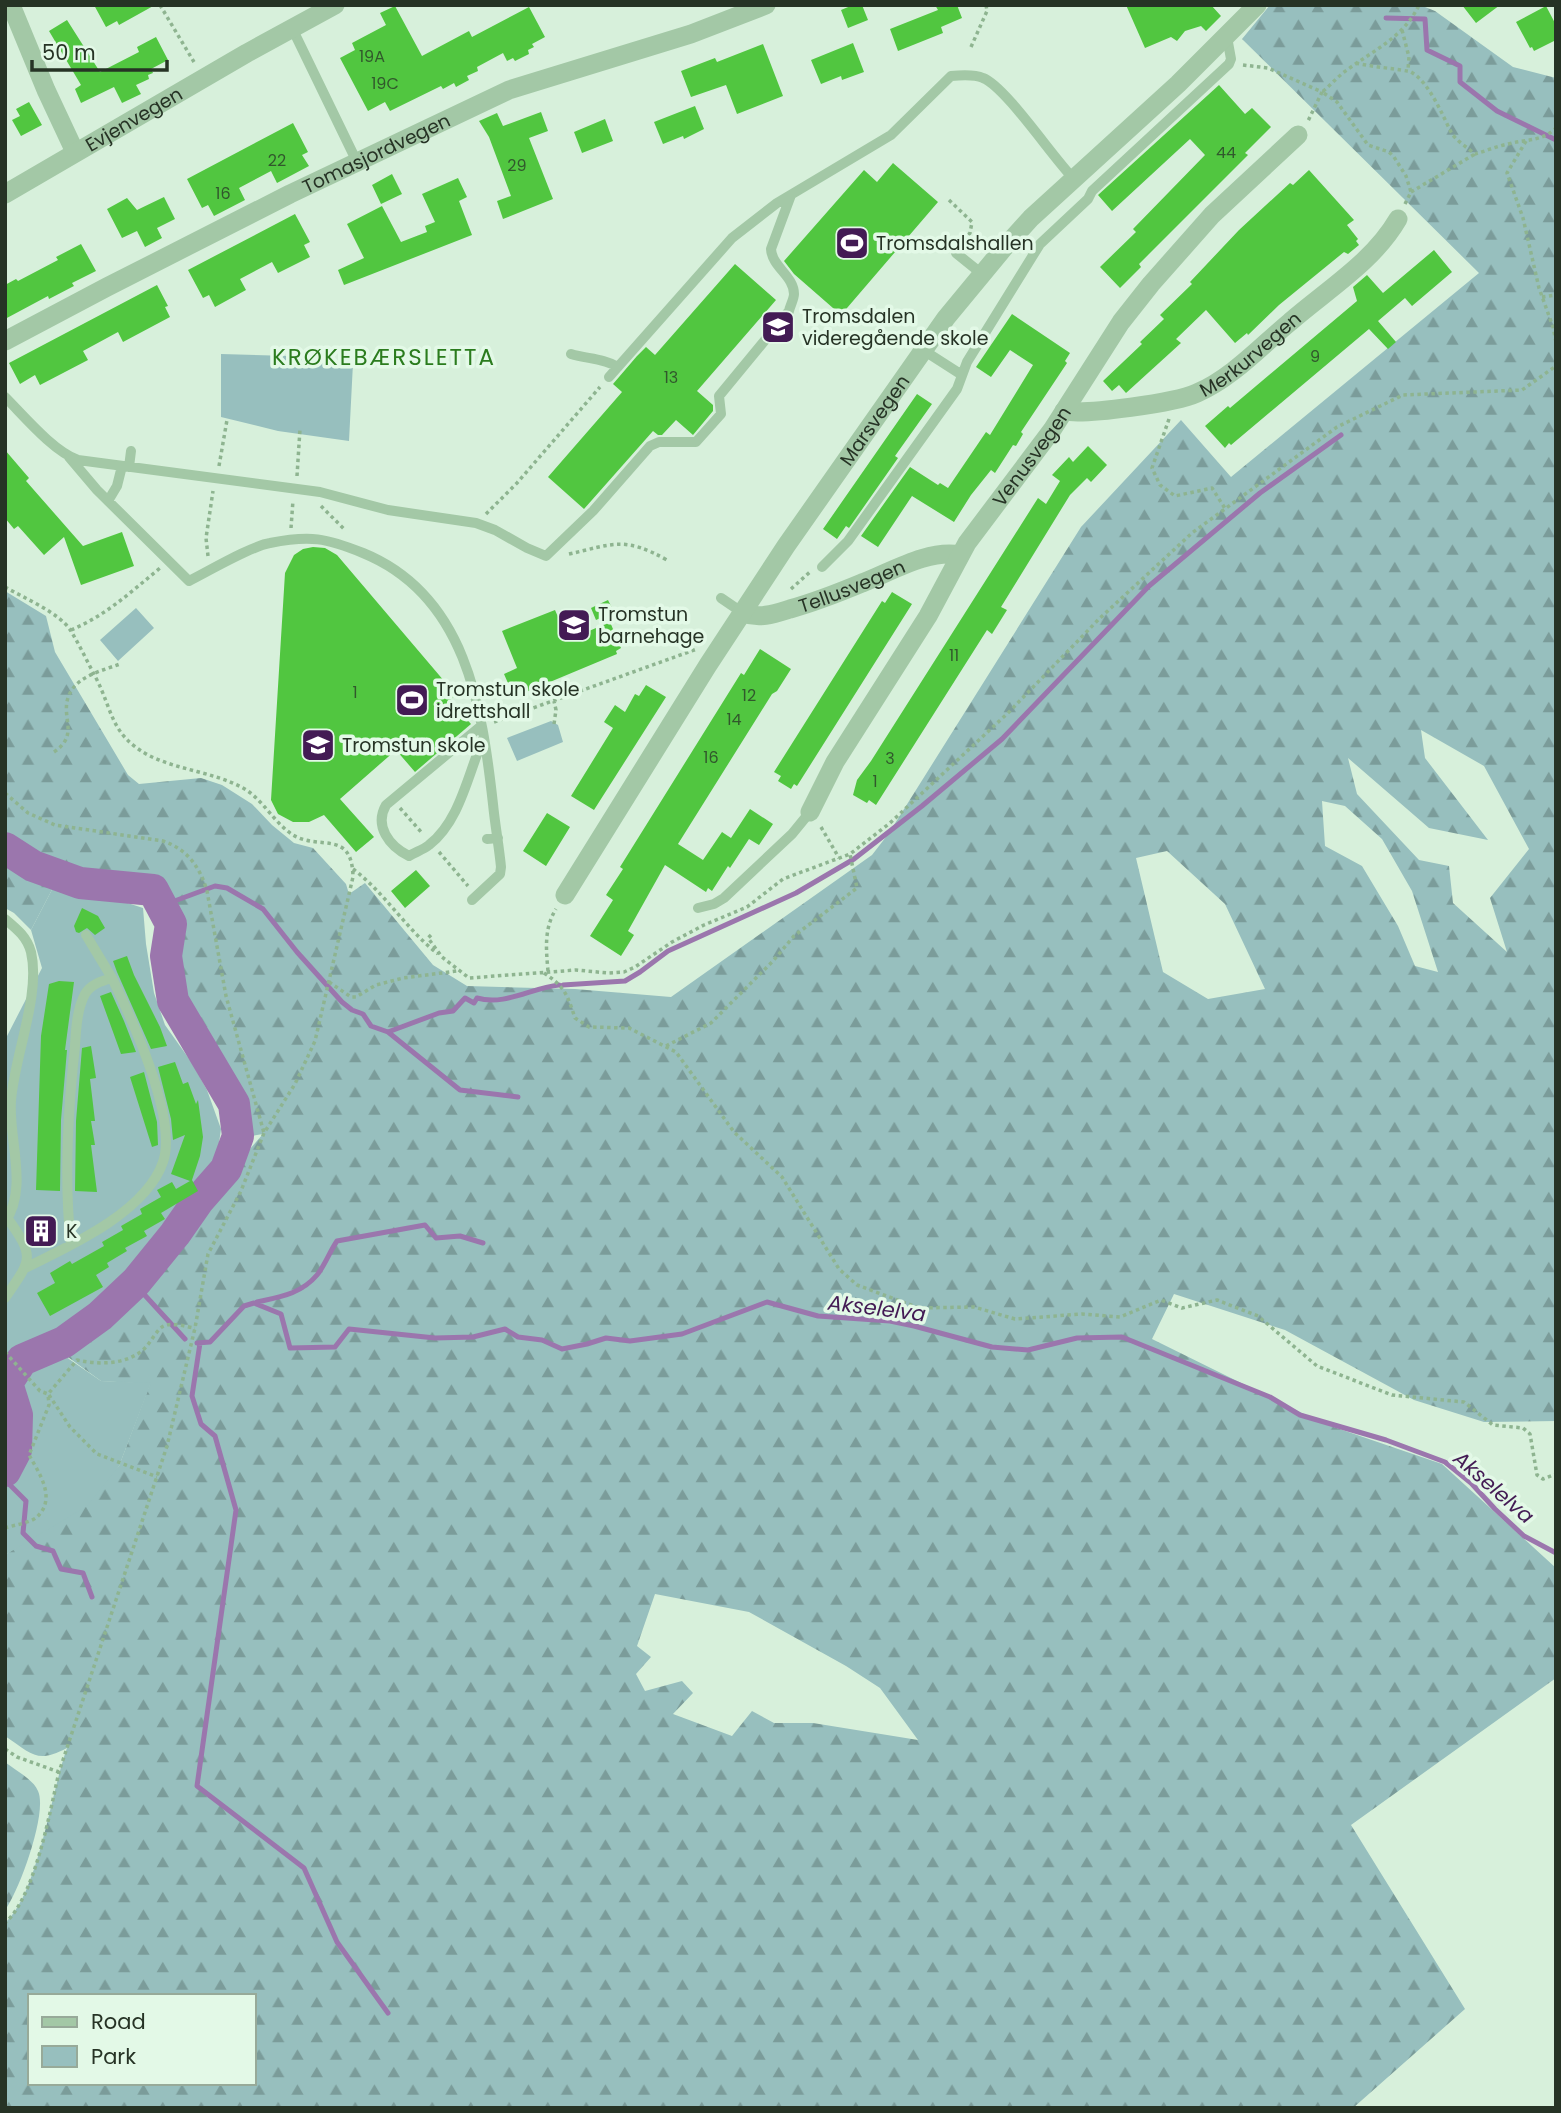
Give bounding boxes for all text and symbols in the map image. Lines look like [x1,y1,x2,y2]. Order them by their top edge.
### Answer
scale bar [32,28,166,72]
text: 50 m [42,38,96,67]
house number: 19A [359,45,385,68]
house number: 19C [371,72,399,95]
street label: Evjenvegen [80,80,187,158]
street label: Tomasjordvegen [298,106,455,200]
house number: 44 [1216,141,1236,164]
house number: 22 [268,149,286,172]
house number: 29 [507,154,527,177]
house number: 16 [215,182,231,205]
sports icon: Tromsdalshallen [833,224,871,262]
place label: Tromsdalshallen [876,230,1034,257]
place label: Tromsdalen videregående skole [802,303,988,352]
street label: Merkurvegen [1195,305,1307,403]
school or university icon: Tromsdalen videregående skole [759,308,797,346]
district label: KRØKEBÆRSLETTA [272,341,496,373]
house number: 9 [1310,345,1320,368]
house number: 13 [664,366,678,389]
street label: Marsvegen [833,369,916,471]
street label: Venusvegen [986,401,1077,512]
street label: Tellusvegen [795,553,909,619]
place label: Tromstun barnehage [598,601,704,650]
school or university icon: Tromstun barnehage [555,606,593,644]
house number: 11 [949,644,959,667]
place label: Tromstun skole idrettshall [436,676,580,725]
house number: 1 [352,681,358,704]
sports icon: Tromstun skole idrettshall [393,681,431,719]
house number: 12 [742,684,756,707]
house number: 14 [726,708,742,731]
school or university icon: Tromstun skole [299,726,337,764]
place label: Tromstun skole [342,732,486,759]
house number: 16 [703,746,719,769]
house number: 3 [885,747,895,770]
house number: 1 [872,770,878,793]
building icon: K [22,1212,60,1250]
place label: K [66,1218,77,1245]
water label: Akselelva [825,1287,928,1328]
water label: Akselelva [1447,1443,1541,1530]
legend [28,1994,256,2085]
text: Road [91,2007,146,2036]
text: Park [91,2042,136,2071]

